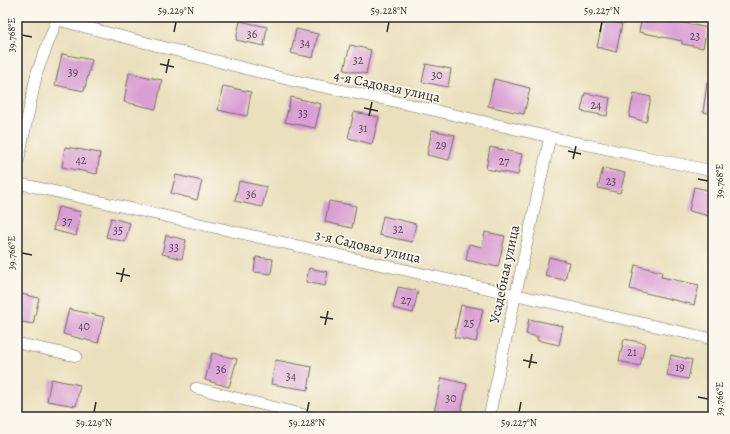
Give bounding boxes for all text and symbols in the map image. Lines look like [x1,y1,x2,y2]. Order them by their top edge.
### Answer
text: 59.229°N [158,4,194,17]
text: 59.228°N [371,4,407,17]
text: 59.227°N [584,4,620,17]
text: 39.768°E [5,18,18,52]
house number: 36 [247,26,258,42]
house number: 23 [690,28,700,44]
house number: 34 [300,35,311,51]
house number: 32 [353,52,364,68]
house number: 39 [68,64,78,80]
street label: 4-я Садовая улица [332,66,442,107]
house number: 30 [431,67,443,83]
house number: 24 [590,97,602,113]
house number: 33 [298,105,308,121]
house number: 31 [358,120,368,136]
house number: 29 [435,137,447,153]
house number: 42 [75,152,87,168]
house number: 27 [499,153,510,169]
text: 39.768°E [713,164,726,198]
house number: 23 [606,173,616,189]
house number: 36 [246,186,257,202]
house number: 37 [62,213,73,229]
house number: 32 [393,221,404,237]
house number: 35 [113,222,123,238]
street label: Усадебная улица [485,223,524,325]
street label: 3-я Садовая улица [313,225,423,268]
text: 39.766°E [5,236,18,270]
house number: 33 [169,239,179,255]
house number: 27 [401,292,412,308]
house number: 25 [464,315,474,331]
house number: 40 [78,318,90,334]
house number: 21 [627,344,637,360]
house number: 19 [675,359,685,375]
house number: 36 [216,361,227,377]
house number: 34 [286,368,297,384]
text: 39.766°E [713,382,726,416]
house number: 30 [445,390,457,406]
text: 59.229°N [76,416,112,429]
text: 59.228°N [289,416,325,429]
text: 59.227°N [501,416,537,429]

